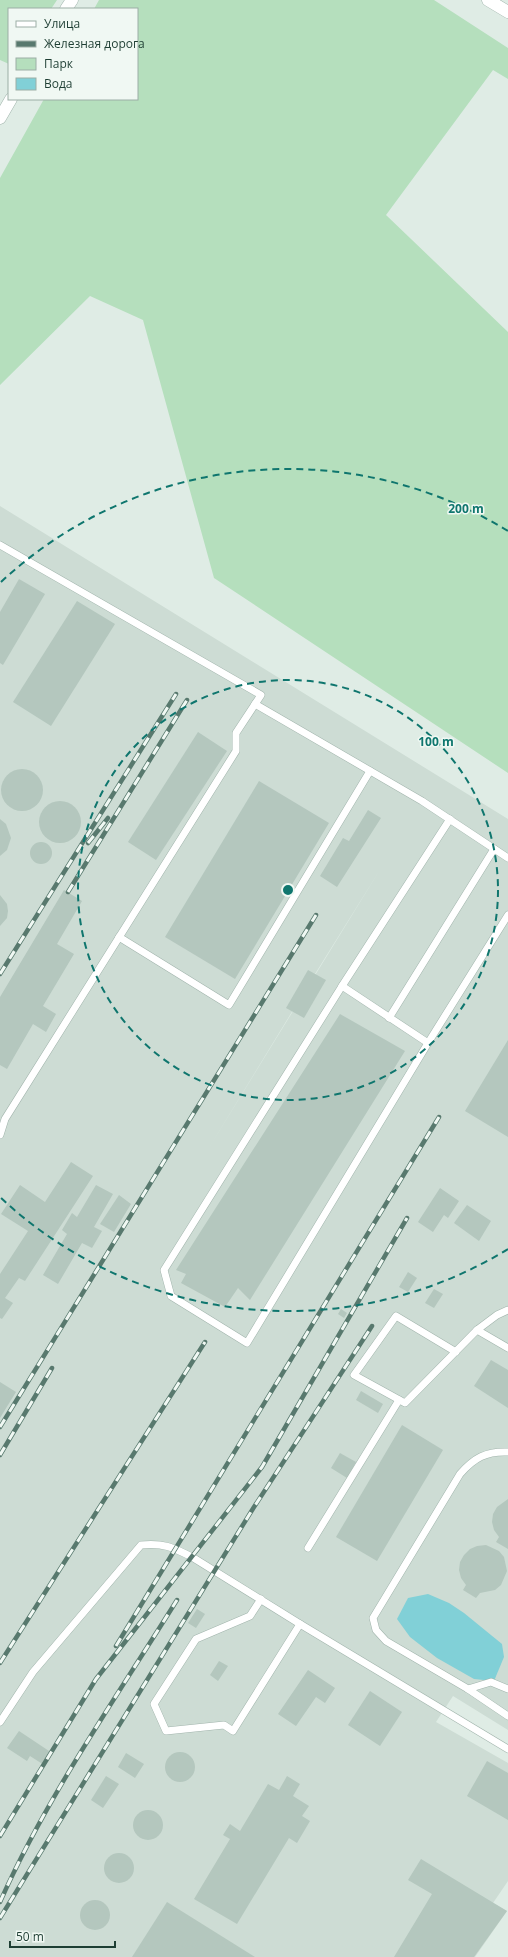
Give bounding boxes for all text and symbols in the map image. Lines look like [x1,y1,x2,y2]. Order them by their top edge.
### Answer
legend [8,8,138,100]
text: Улица [44,15,80,32]
text: Железная дорога [44,35,145,52]
text: Парк [44,55,74,72]
text: Вода [44,75,73,92]
text: 200 m [448,500,484,517]
text: 100 m [418,733,454,750]
centre of rings [281,883,295,897]
scale bar [10,1923,115,1949]
text: 50 m [16,1928,44,1945]

